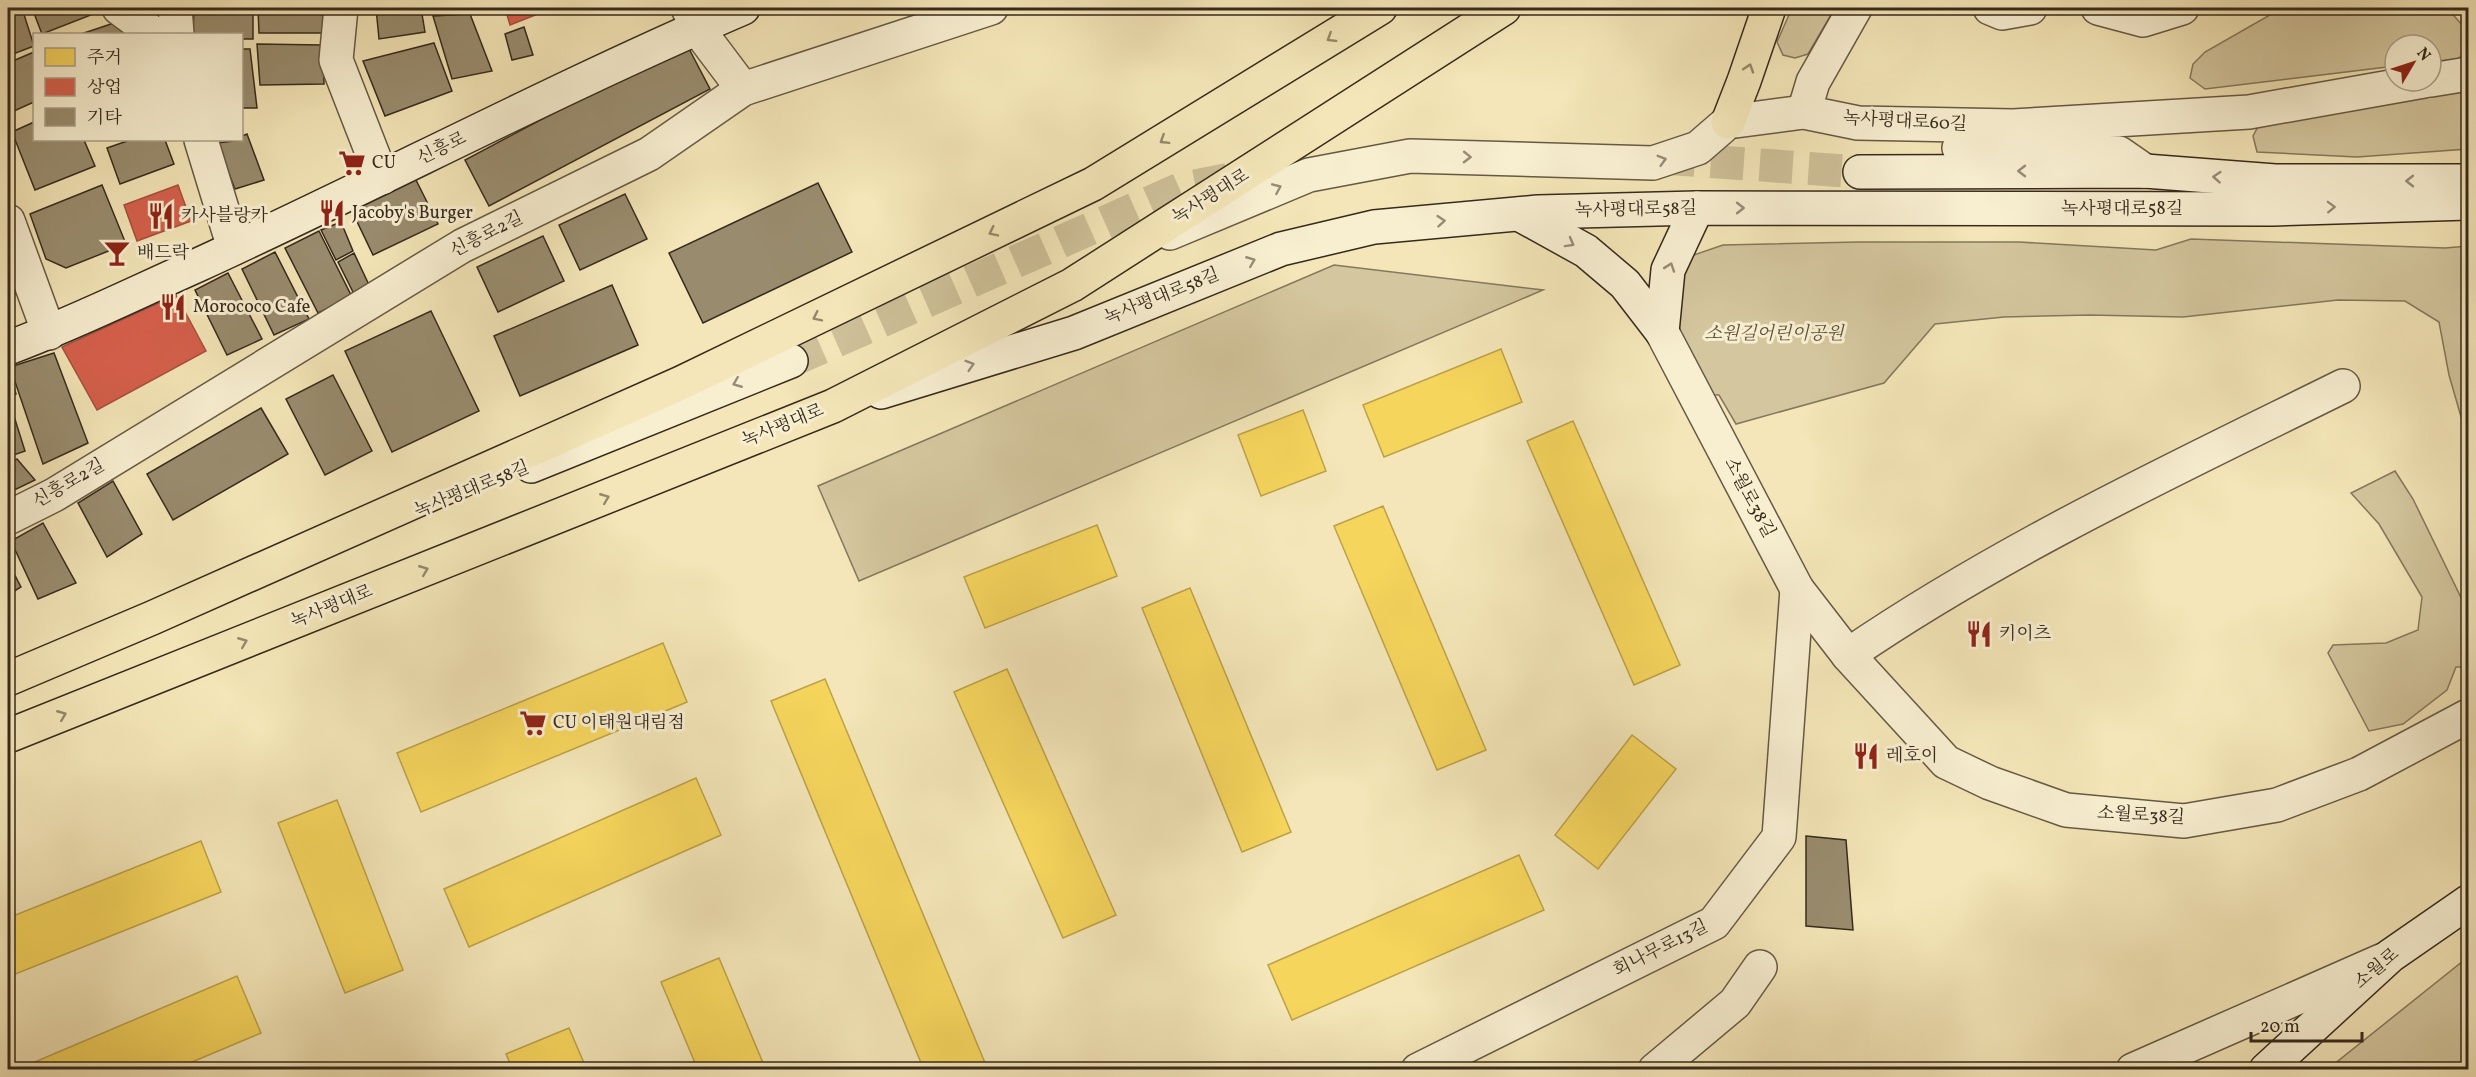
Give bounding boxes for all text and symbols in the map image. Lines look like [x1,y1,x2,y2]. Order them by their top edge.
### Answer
one-way arrow [1326,31,1337,42]
legend [33,33,243,141]
north arrow [2383,33,2443,93]
text: N [2411,43,2436,67]
text: 주거 [87,46,122,71]
one-way arrow [1742,63,1754,74]
text: 상업 [87,76,122,101]
text: 기타 [87,106,122,131]
street label: 녹사평대로60길 [1842,106,1968,138]
street label: 신흥로 [413,126,471,172]
one-way arrow [1160,133,1170,145]
supermarket icon: CU [337,148,367,178]
place label: CU [372,151,396,176]
one-way arrow [1463,151,1472,163]
one-way arrow [1656,155,1666,167]
street label: 녹사평대로 [1168,163,1254,231]
one-way arrow [2018,165,2027,177]
one-way arrow [2213,170,2222,183]
one-way arrow [2406,175,2415,187]
one-way arrow [1270,183,1281,195]
street label: 녹사평대로58길 [1575,196,1697,224]
street label: 녹사평대로58길 [2061,197,2183,222]
restaurant icon: Jacoby's Burger [317,198,347,228]
restaurant icon: 카사블랑카 [146,201,176,231]
place label: Jacoby's Burger [352,201,473,226]
one-way arrow [2327,201,2336,214]
one-way arrow [1736,202,1745,214]
place label: 카사블랑카 [181,204,269,229]
street label: 신흥로2길 [446,206,528,264]
one-way arrow [1436,215,1445,228]
one-way arrow [988,225,999,237]
one-way arrow [1564,235,1574,247]
bar icon: 배드락 [102,238,132,268]
place label: 배드락 [137,241,190,266]
one-way arrow [1245,256,1256,268]
one-way arrow [1663,262,1676,273]
street label: 녹사평대로58길 [1101,263,1223,331]
restaurant icon: Morococo Cafe [158,292,188,322]
place label: Morococo Cafe [193,295,310,320]
one-way arrow [813,310,824,322]
park label: 소원길어린이공원 [1704,322,1845,347]
one-way arrow [964,360,975,372]
one-way arrow [732,376,743,388]
street label: 녹사평대로 [738,398,828,454]
street label: 신흥로2길 [28,453,110,515]
street label: 소월로38길 [1717,453,1781,543]
street label: 녹사평대로58길 [411,456,533,524]
one-way arrow [599,492,610,505]
one-way arrow [418,565,429,577]
street label: 녹사평대로 [287,579,377,635]
restaurant icon: 키이츠 [1964,619,1994,649]
place label: 키이츠 [1999,622,2052,647]
one-way arrow [237,637,248,649]
supermarket icon: CU 이태원대림점 [518,708,548,738]
one-way arrow [56,710,67,722]
place label: CU 이태원대림점 [553,711,685,736]
restaurant icon: 레호이 [1851,741,1881,771]
place label: 레호이 [1886,744,1938,769]
street label: 소월로38길 [2096,801,2186,831]
street label: 회나무로13길 [1609,914,1713,984]
street label: 소월로 [2349,943,2405,995]
scale bar [2251,1005,2362,1043]
text: 20 m [2260,1015,2300,1040]

